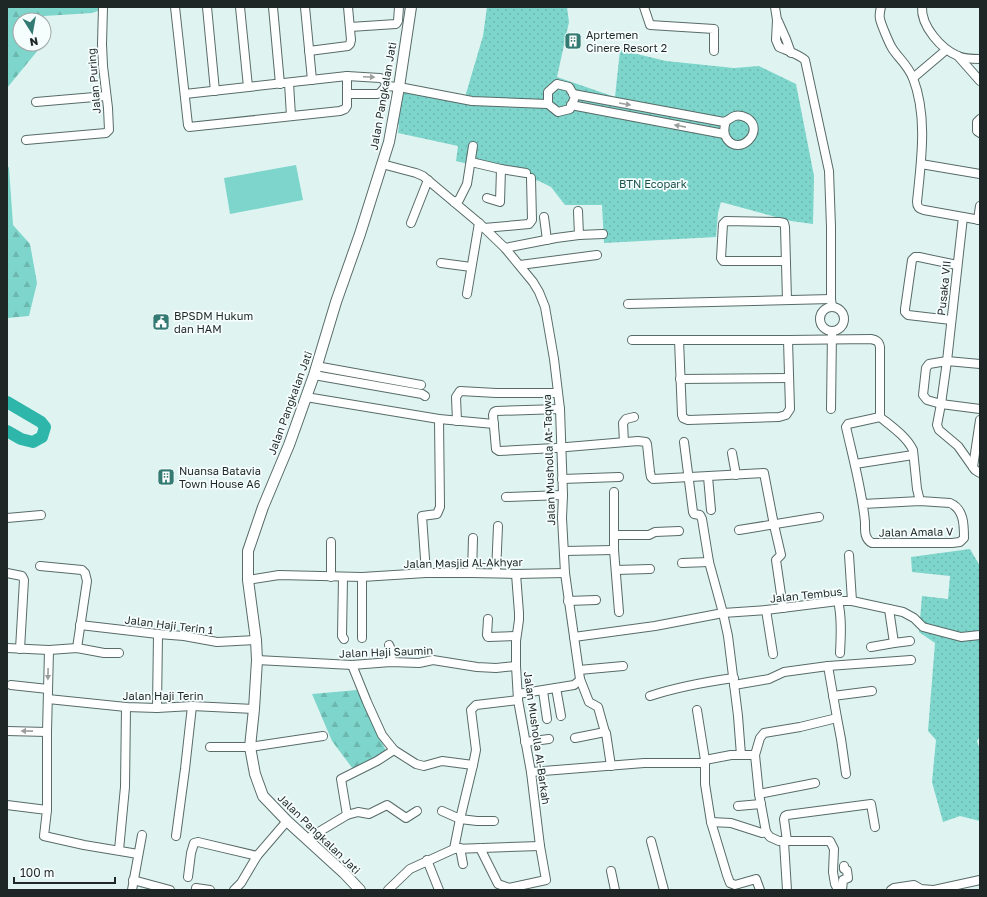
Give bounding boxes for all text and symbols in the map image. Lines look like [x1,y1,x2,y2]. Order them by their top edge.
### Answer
north arrow [12,12,52,52]
place label: Aprtemen Cinere Resort 2 [586,28,667,54]
building icon: Aprtemen Cinere Resort 2 [563,31,583,51]
text: N [29,35,39,49]
street label: Jalan Pangkalan Jati [367,41,398,151]
street label: Jalan Puring [84,48,103,115]
one-way arrow [363,74,375,81]
one-way arrow [619,101,631,107]
one-way arrow [674,122,687,128]
park label: BTN Ecopark [619,177,687,190]
street label: Pusaka VII [934,260,953,316]
place label: BPSDM Hukum dan HAM [174,309,253,335]
public building icon: BPSDM Hukum dan HAM [151,312,171,332]
street label: Jalan Pangkalan Jati [265,349,314,457]
street label: Jalan Musholla At-Taqwa [540,394,557,526]
place label: Nuansa Batavia Town House A6 [179,464,261,490]
building icon: Nuansa Batavia Town House A6 [156,467,176,487]
street label: Jalan Amala V [879,524,954,539]
street label: Jalan Masjid Al-Akhyar [403,555,523,570]
street label: Jalan Tembus [769,584,843,605]
street label: Jalan Haji Terin 1 [124,613,214,636]
street label: Jalan Haji Saumin [339,643,433,660]
one-way arrow [45,668,51,681]
street label: Jalan Musholla Al-Barkah [522,671,553,805]
street label: Jalan Haji Terin [122,689,204,702]
one-way arrow [21,728,33,735]
street label: Jalan Pangkalan Jati [275,791,363,876]
scale bar [14,859,115,885]
text: 100 m [20,865,54,880]

